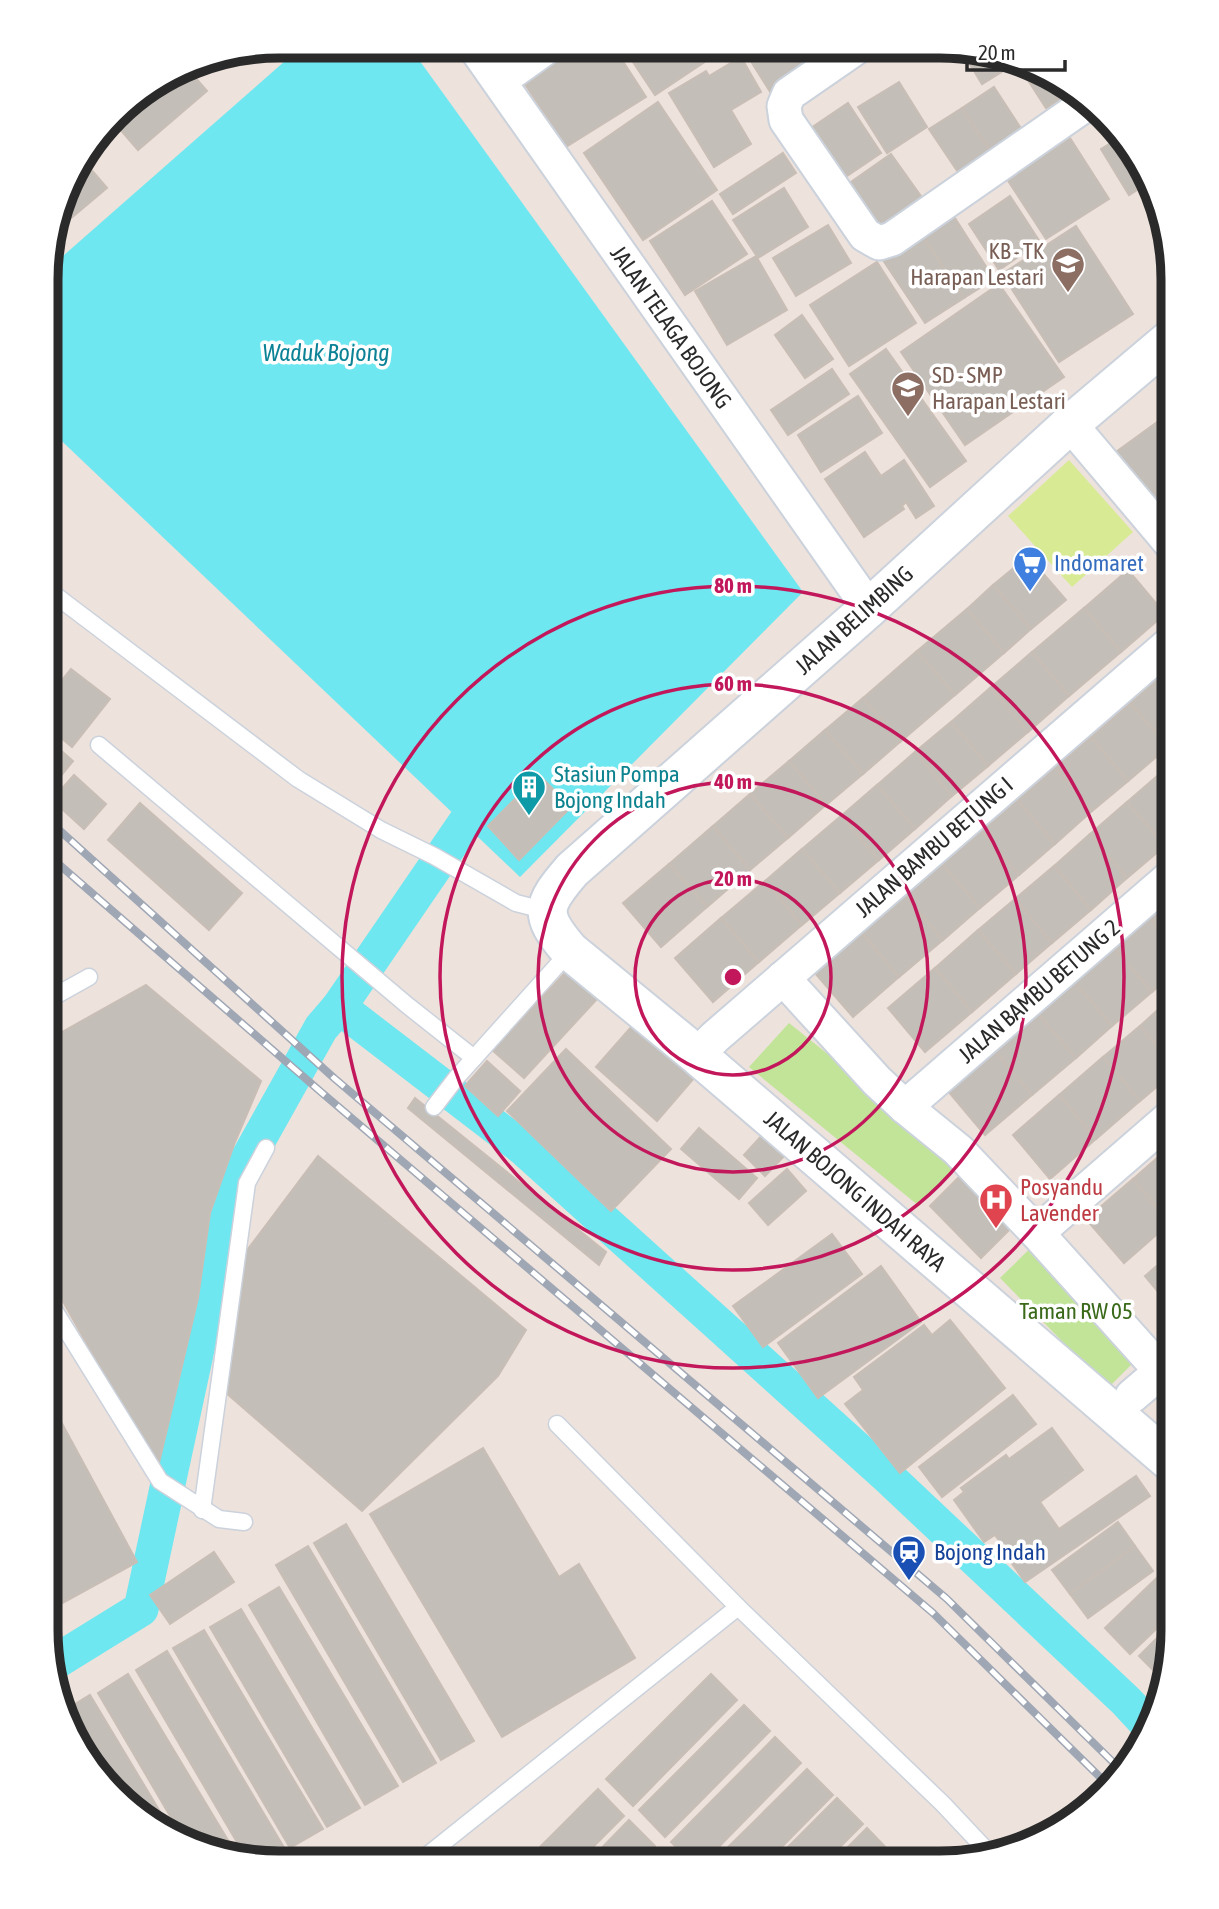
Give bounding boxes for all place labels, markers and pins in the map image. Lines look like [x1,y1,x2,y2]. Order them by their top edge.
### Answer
place label: KB - TK Harapan Lestari [910,238,1045,290]
school or university icon: KB - TK Harapan Lestari [1049,245,1087,294]
place label: SD - SMP Harapan Lestari [932,362,1066,414]
school or university icon: SD - SMP Harapan Lestari [889,369,927,418]
supermarket icon: Indomaret [1011,544,1049,593]
place label: Indomaret [1054,550,1144,576]
place label: Stasiun Pompa Bojong Indah [554,761,680,813]
building icon: Stasiun Pompa Bojong Indah [510,768,548,817]
centre of rings [721,965,745,989]
place label: Posyandu Lavender [1020,1174,1103,1226]
hospital icon: Posyandu Lavender [977,1181,1015,1230]
station icon: Bojong Indah [890,1533,928,1582]
place label: Bojong Indah [934,1539,1046,1565]

